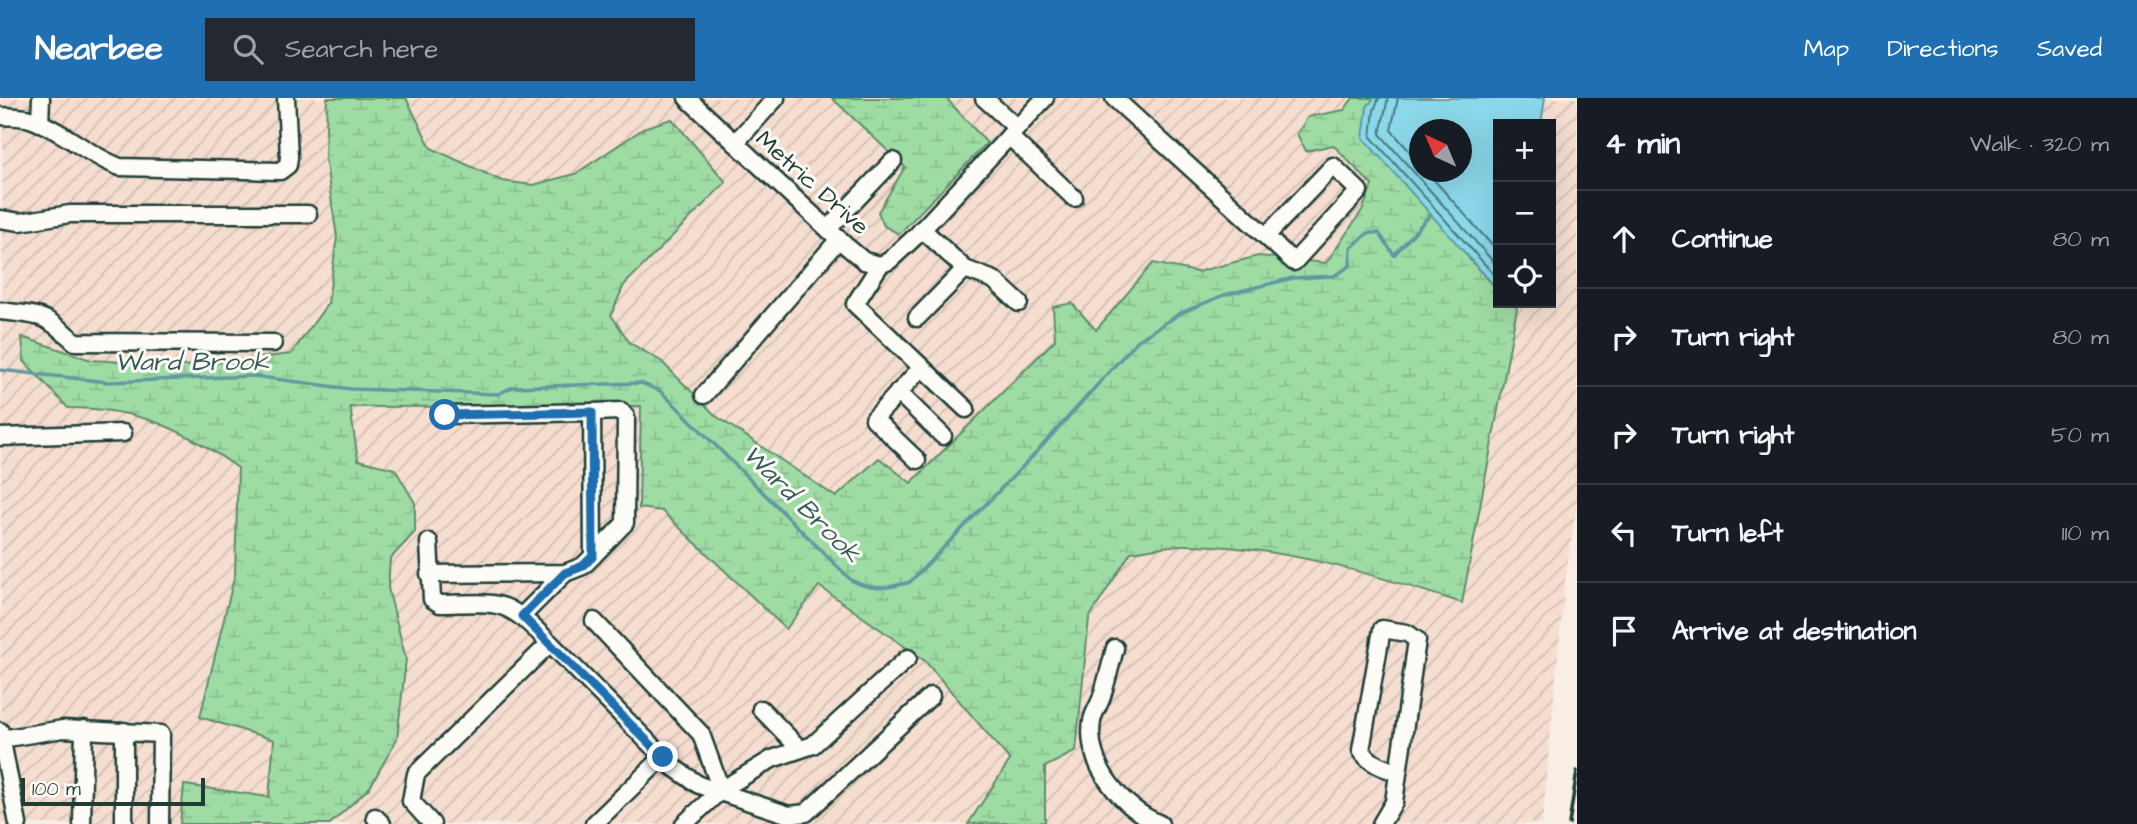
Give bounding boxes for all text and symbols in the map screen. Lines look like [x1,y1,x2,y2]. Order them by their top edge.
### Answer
search box [205,18,695,81]
text: Nearbee [35,26,163,72]
icon: search [229,30,267,68]
text: Search here [285,31,438,67]
text: Map [1804,32,1849,66]
text: Directions [1887,32,1999,66]
text: Saved [2037,32,2102,66]
north arrow [1409,119,1472,182]
map controls [1493,119,1556,308]
button: + [1493,119,1556,182]
street label: Metric Drive [748,123,876,243]
text: 4 min [1605,123,1680,165]
text: Walk · 320 m [1970,128,2109,160]
button: − [1493,182,1556,245]
icon: ahead [1605,220,1643,258]
text: Continue [1672,221,1773,257]
text: 80 m [2052,223,2109,255]
button: locate [1493,245,1556,308]
icon: right [1605,318,1643,356]
text: Turn right [1672,319,1794,355]
text: 80 m [2052,321,2109,353]
water label: Ward Brook [115,344,270,380]
route start [429,399,460,430]
icon: right [1605,416,1643,454]
text: Turn right [1672,417,1794,453]
text: 50 m [2051,419,2109,451]
water label: Ward Brook [735,437,870,572]
icon: left [1605,514,1643,552]
text: Turn left [1672,515,1783,551]
text: 110 m [2061,517,2109,549]
icon: arrive [1605,612,1643,650]
text: Arrive at destination [1672,613,1917,649]
route end [647,741,678,772]
scale bar [21,775,205,807]
text: 100 m [32,776,81,803]

